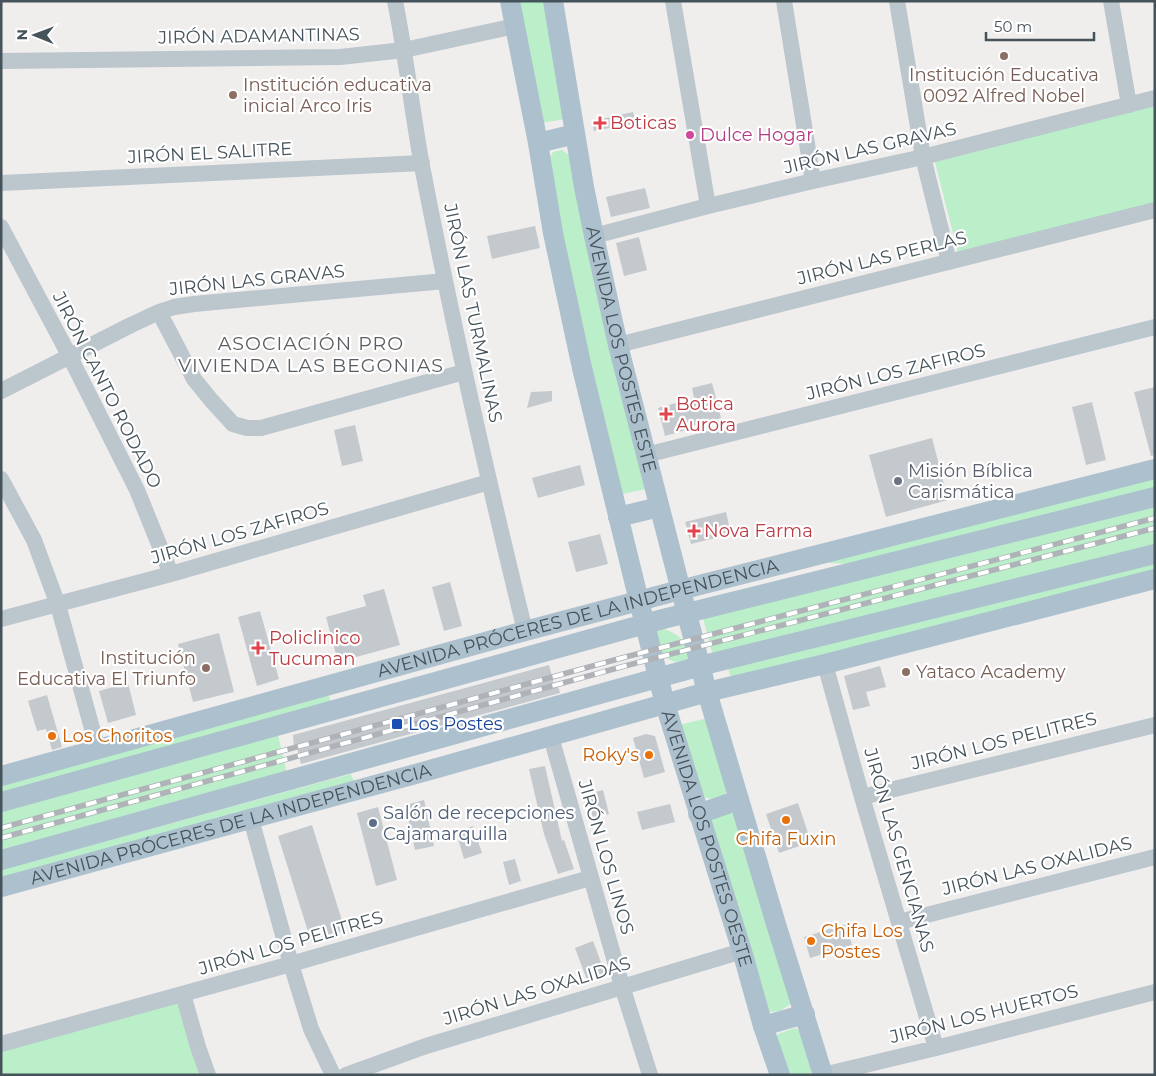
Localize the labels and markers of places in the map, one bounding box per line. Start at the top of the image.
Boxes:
marker: Institución Educativa 0092 Alfred Nobel [998,50,1010,62]
place label: Institución Educativa 0092 Alfred Nobel [909,64,1099,107]
place label: Institución educativa inicial Arco Iris [243,74,432,117]
marker: Institución educativa inicial Arco Iris [227,89,239,101]
place label: Boticas [610,112,677,134]
marker: Boticas [594,117,606,129]
place label: Dulce Hogar [700,124,813,146]
marker: Dulce Hogar [684,129,696,141]
place label: Botica Aurora [676,393,736,436]
marker: Botica Aurora [660,408,672,420]
place label: Misión Bíblica Carismática [908,460,1033,503]
marker: Misión Bíblica Carismática [892,475,904,487]
place label: Nova Farma [704,520,813,542]
marker: Nova Farma [688,525,700,537]
place label: Policlinico Tucuman [269,627,361,670]
marker: Policlinico Tucuman [251,641,265,655]
place label: Institución Educativa El Triunfo [17,647,196,690]
place label: Yataco Academy [916,661,1066,683]
marker: Institución Educativa El Triunfo [200,662,212,674]
marker: Yataco Academy [900,666,912,678]
place label: Los Postes [408,713,503,735]
marker: Los Postes [390,717,404,731]
place label: Los Choritos [62,725,172,747]
marker: Los Choritos [46,730,58,742]
place label: Roky's [582,744,639,766]
marker: Roky's [643,749,655,761]
place label: Salón de recepciones Cajamarquilla [383,802,575,845]
marker: Chifa Fuxin [780,814,792,826]
marker: Salón de recepciones Cajamarquilla [367,817,379,829]
place label: Chifa Fuxin [736,828,836,850]
place label: Chifa Los Postes [821,920,903,963]
marker: Chifa Los Postes [805,935,817,947]

